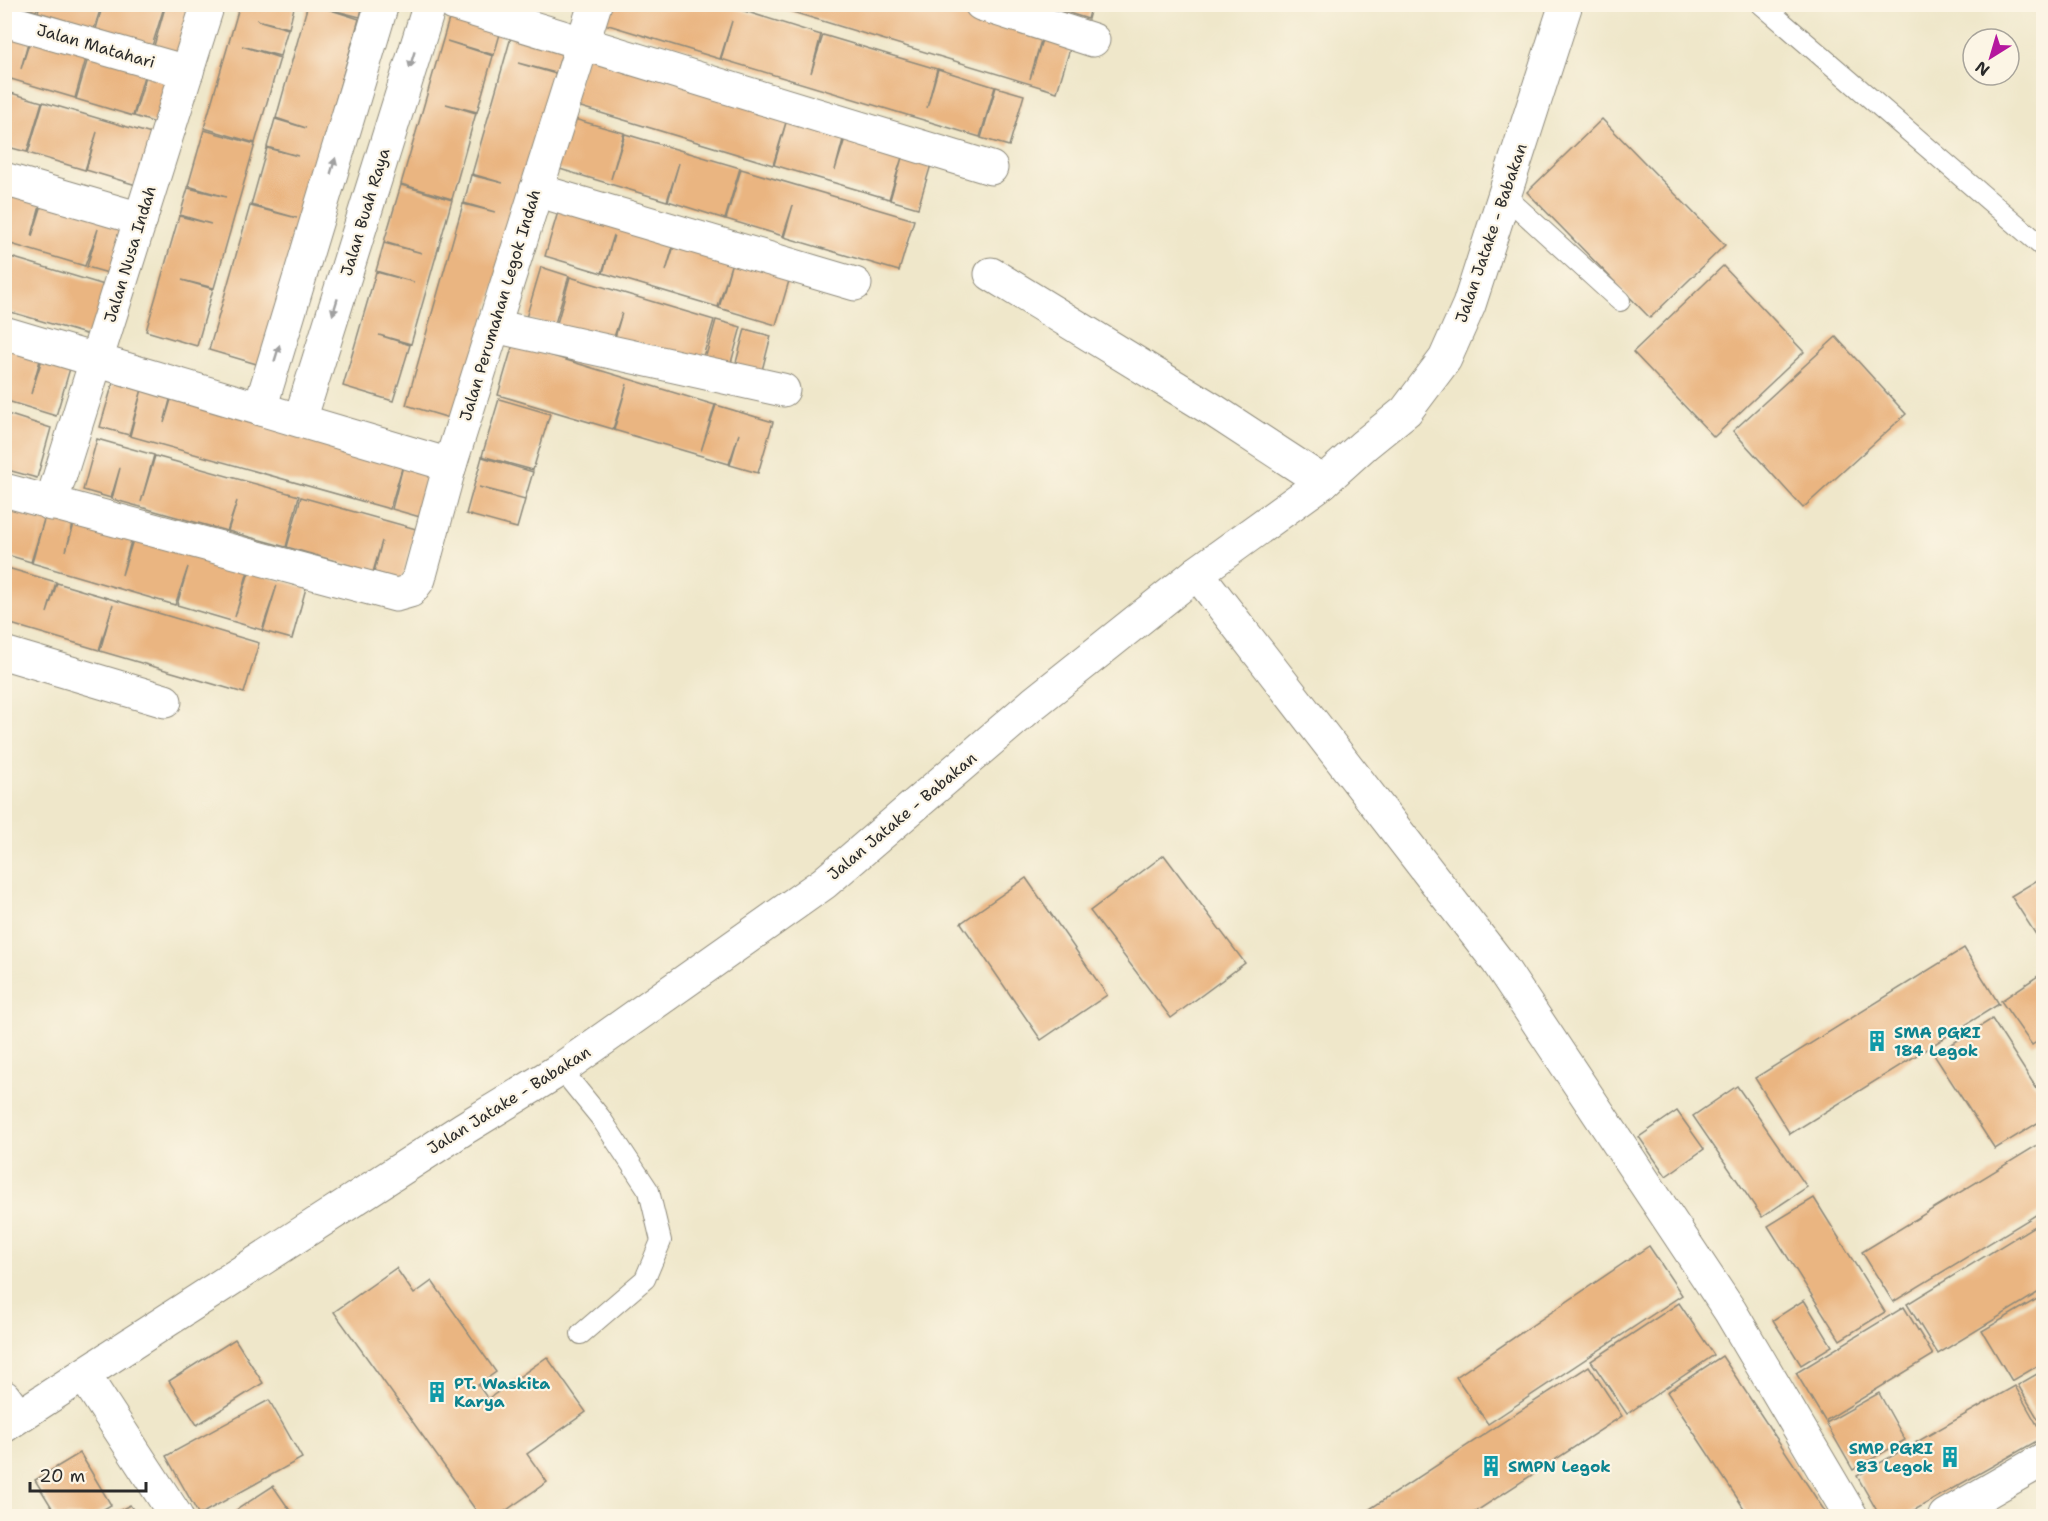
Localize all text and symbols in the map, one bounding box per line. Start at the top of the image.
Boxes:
street label: Jalan Matahari [34,19,158,73]
north arrow [1961,27,2021,87]
one-way arrow [407,51,416,69]
text: N [1971,56,1994,81]
street label: Jalan Jatake - Babakan [1450,140,1532,325]
street label: Jalan Buah Raya [336,145,394,278]
one-way arrow [329,157,338,175]
street label: Jalan Nusa Indah [99,183,161,325]
street label: Jalan Perumahan Legok Indah [455,187,545,423]
one-way arrow [330,298,339,316]
one-way arrow [273,344,282,362]
street label: Jalan Jatake - Babakan [823,747,981,885]
place label: SMA PGRI 184 Legok [1894,1022,1981,1061]
building icon: SMA PGRI 184 Legok [1865,1029,1889,1053]
street label: Jalan Jatake - Babakan [424,1041,595,1159]
place label: PT. Waskita Karya [454,1373,550,1412]
building icon: PT. Waskita Karya [425,1380,449,1404]
place label: SMP PGRI 83 Legok [1849,1438,1933,1477]
building icon: SMP PGRI 83 Legok [1938,1445,1962,1469]
building icon: SMPN Legok [1479,1454,1503,1478]
scale bar [30,1455,146,1493]
place label: SMPN Legok [1508,1456,1611,1477]
text: 20 m [39,1464,85,1488]

